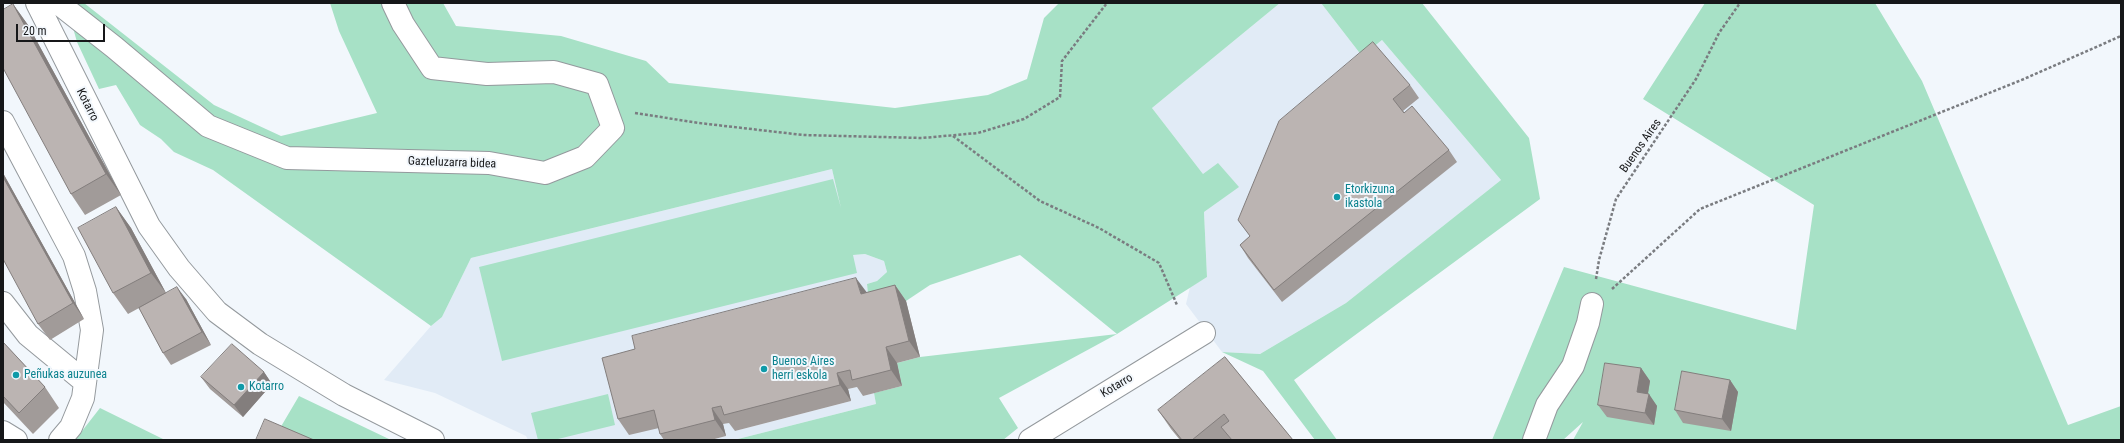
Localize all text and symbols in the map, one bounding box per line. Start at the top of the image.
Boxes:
scale bar [18,16,107,42]
text: 20 m [23,24,47,38]
street label: Kotarro [73,86,101,124]
street label: Buenos Aires [1617,116,1665,176]
street label: Gazteluzarra bidea [408,154,496,172]
place label: Etorkizuna ikastola [1345,183,1395,211]
marker: Etorkizuna ikastola [1332,192,1342,202]
place label: Buenos Aires herri eskola [772,355,834,383]
marker: Buenos Aires herri eskola [759,364,769,374]
place label: Peñukas auzunea [24,368,107,382]
marker: Peñukas auzunea [11,370,21,380]
street label: Kotarro [1098,371,1136,401]
place label: Kotarro [249,380,284,394]
marker: Kotarro [236,382,246,392]

